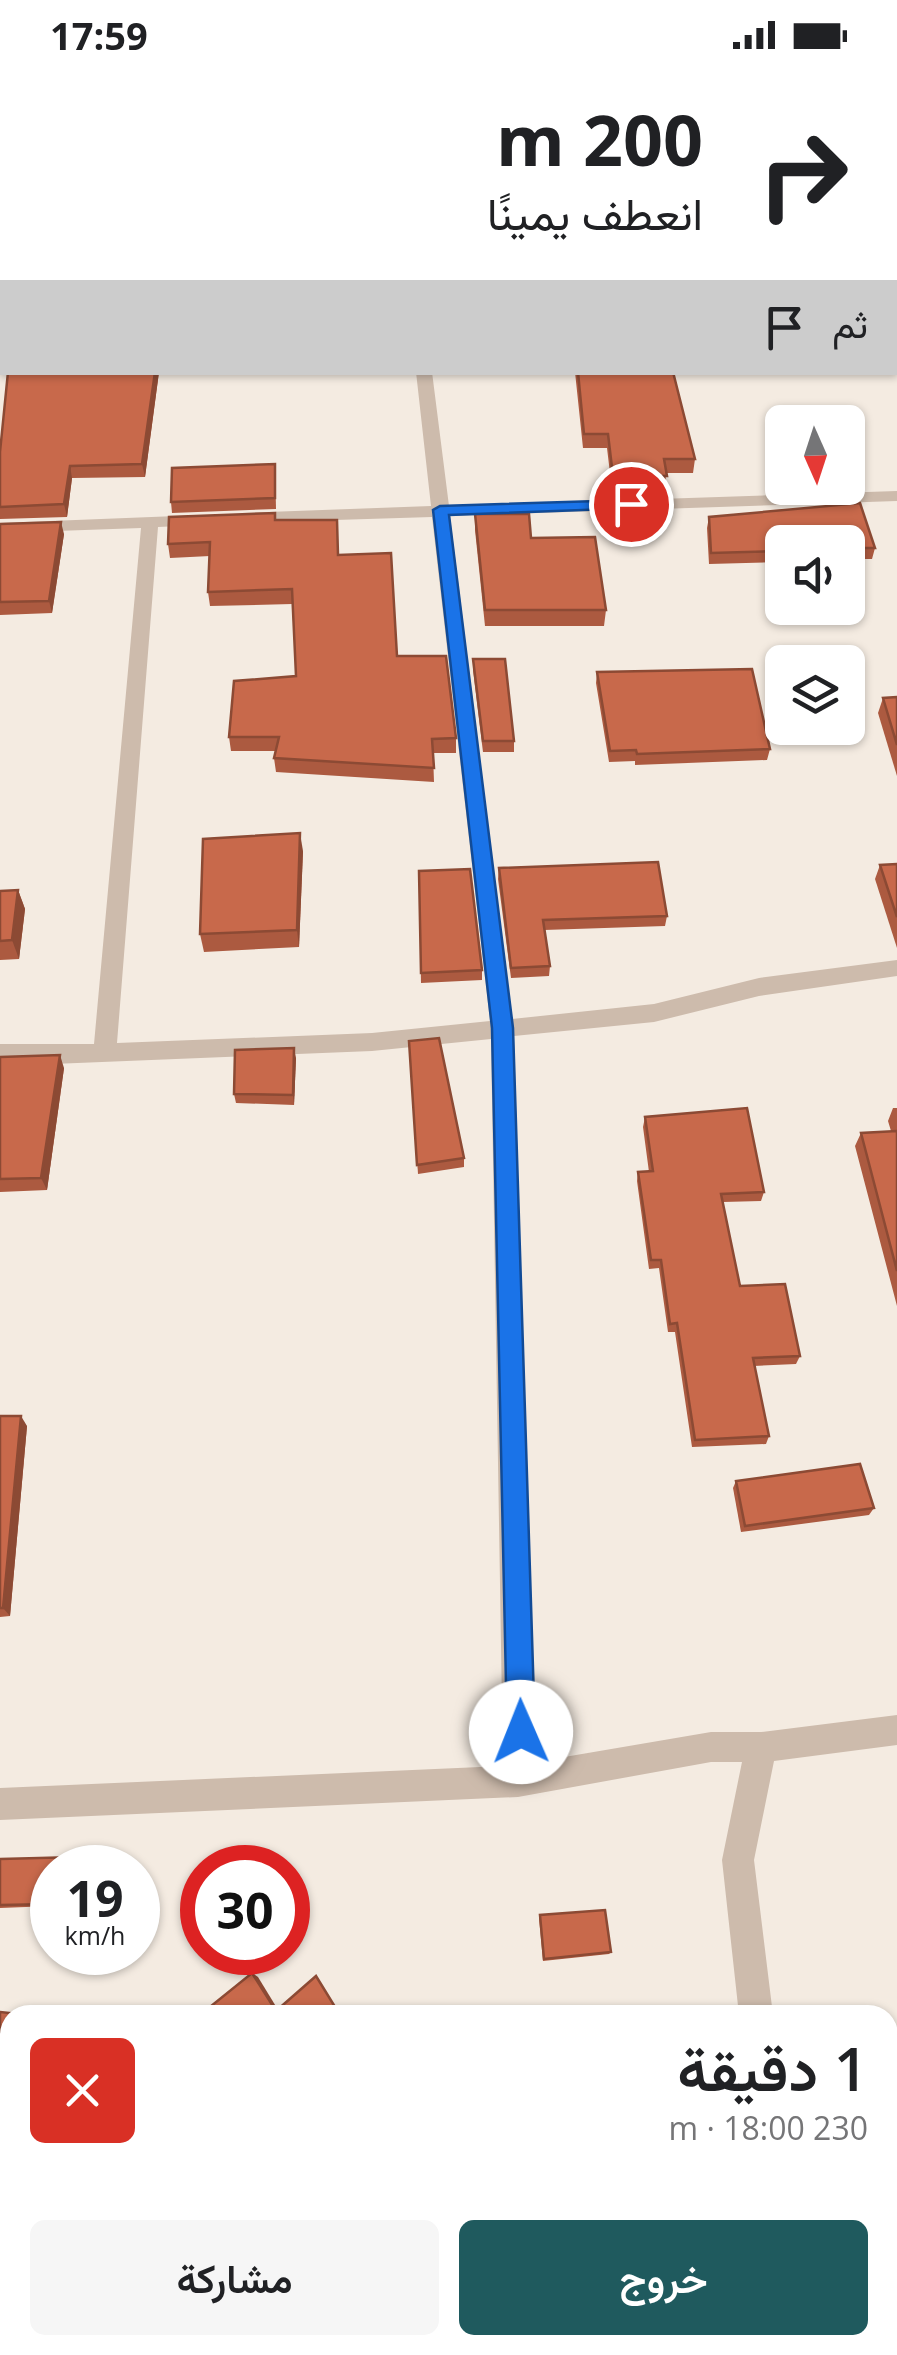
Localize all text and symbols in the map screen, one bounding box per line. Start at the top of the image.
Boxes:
text: 17:59 [50,9,148,61]
text: 200 m [496,91,703,187]
icon: right [738,110,868,240]
text: انعطف يمينًا [487,182,703,243]
text: ثم [832,297,868,349]
icon: arrive [757,300,812,355]
north arrow [765,405,865,505]
map controls [765,405,865,745]
pin [589,462,674,547]
icon: arrive [604,477,659,532]
button: sound [765,525,865,625]
button: layers [765,645,865,745]
position arrow [469,1680,573,1784]
speed limit sign: 30 [180,1845,310,1975]
text: 19 [66,1864,124,1932]
text: km/h [65,1918,125,1952]
text: 1 دقيقة [677,2027,868,2109]
button: close [30,2038,135,2143]
text: 230 m · 18:00 [669,2106,868,2149]
button: مشاركة [30,2220,439,2335]
button: خروج [459,2220,868,2335]

